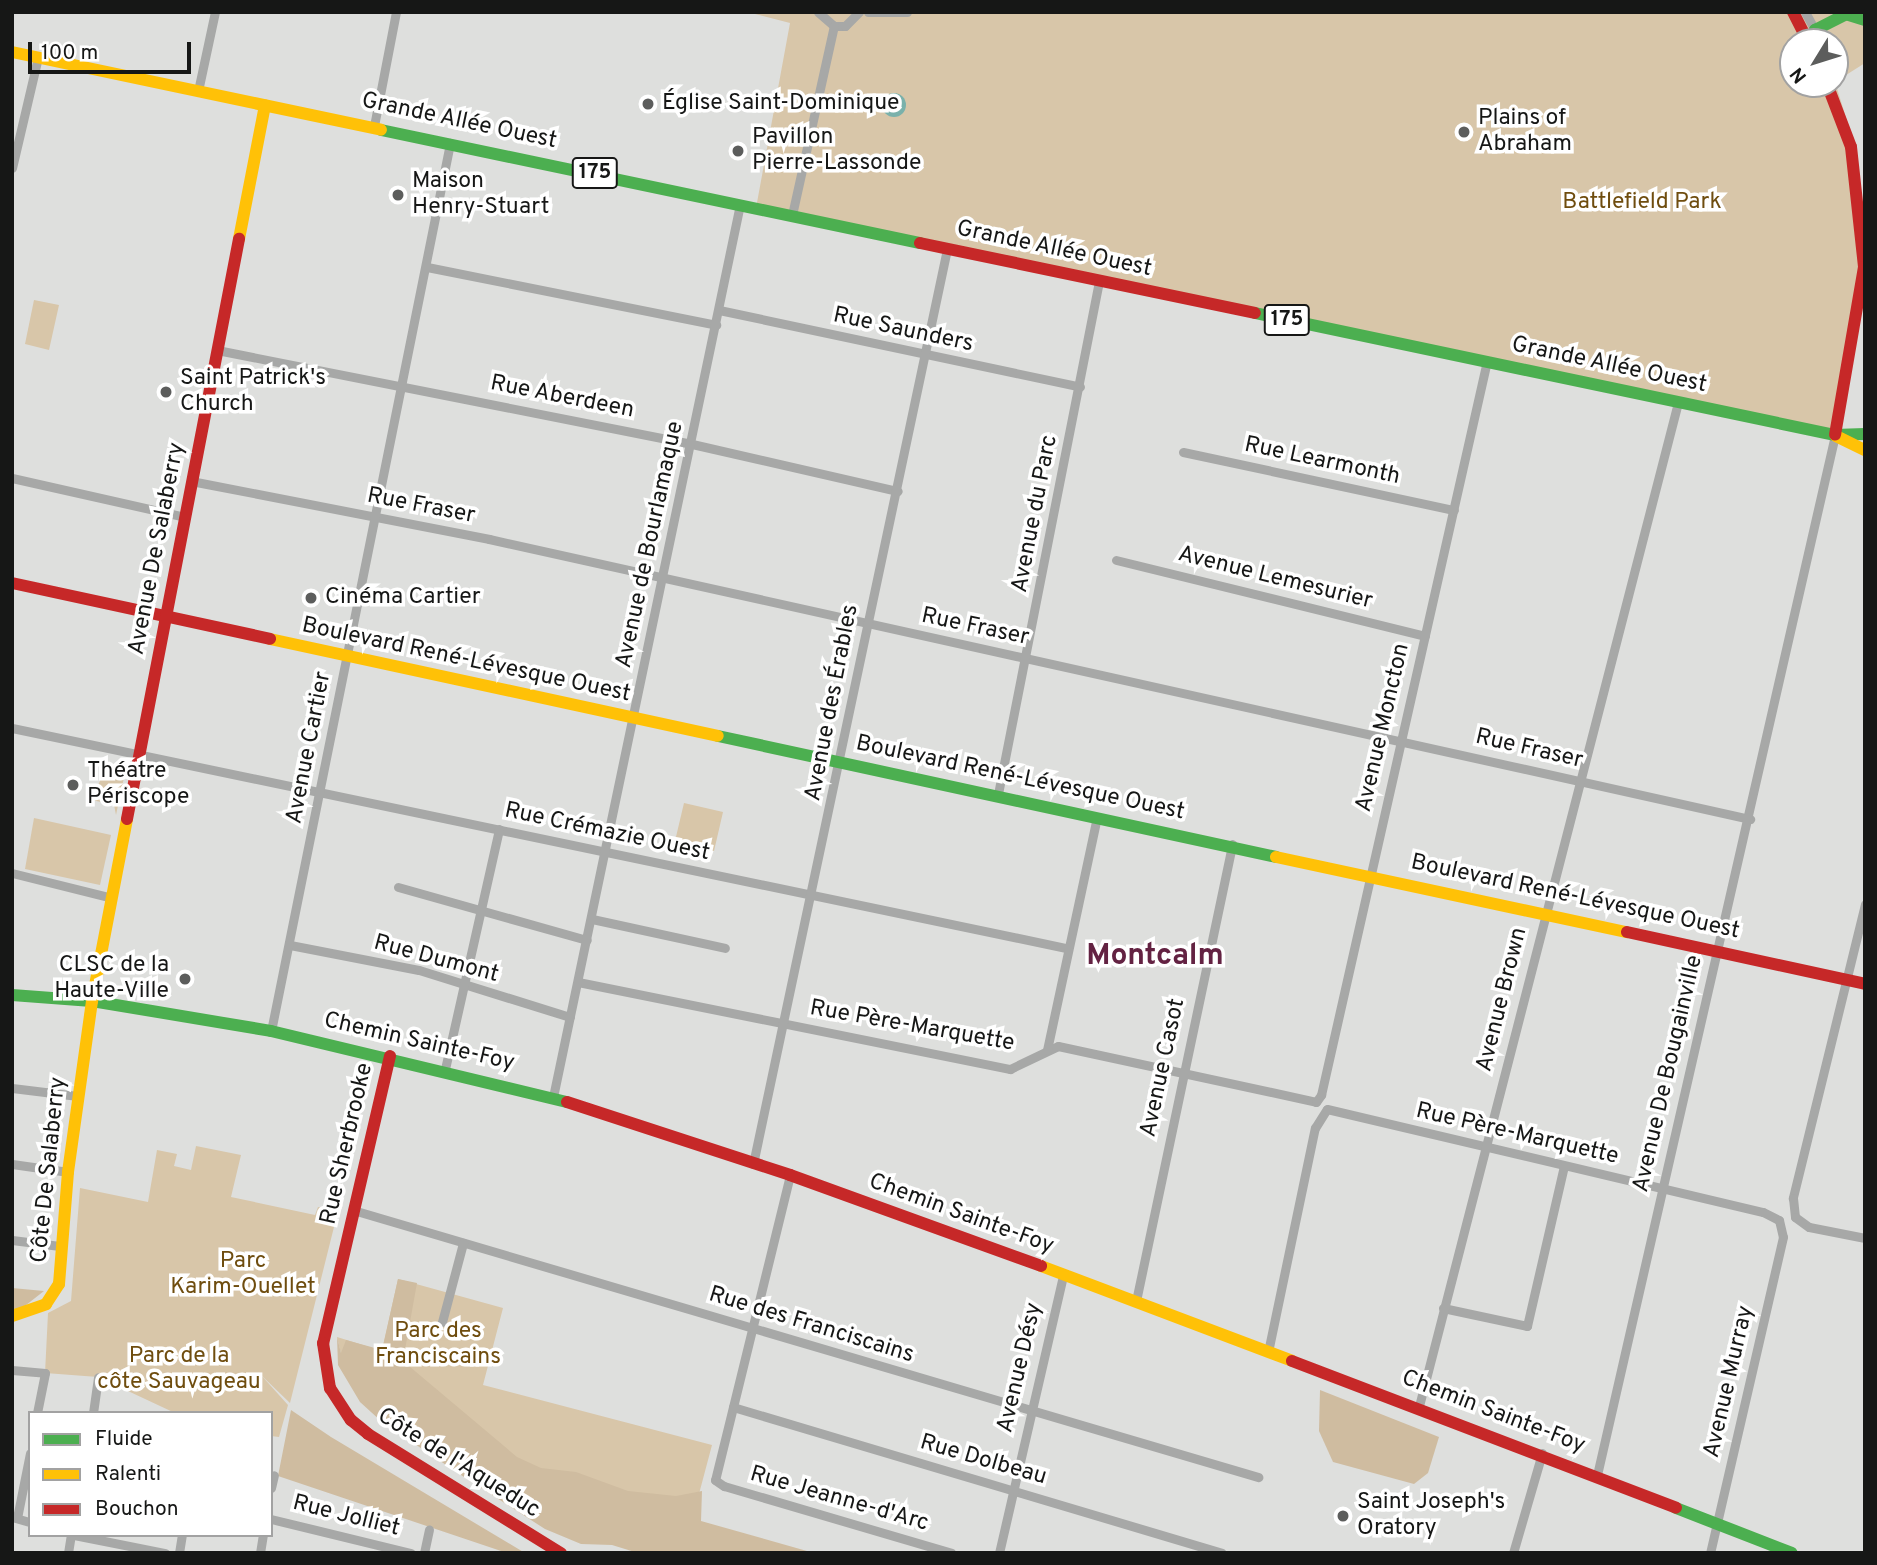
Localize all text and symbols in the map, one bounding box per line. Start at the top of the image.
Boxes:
scale bar [32,28,194,72]
north arrow [1779,28,1849,98]
text: 100 m [41,40,98,67]
text: N [1785,62,1813,87]
street label: Grande Allée Ouest [359,88,559,156]
place label: Église Saint-Dominique [662,90,899,118]
marker: Église Saint-Dominique [640,96,656,112]
place label: Plains of Abraham [1478,105,1572,159]
place label: Pavillon Pierre-Lassonde [752,124,921,178]
marker: Plains of Abraham [1456,124,1472,140]
marker: Pavillon Pierre-Lassonde [730,143,746,159]
road number: 175 [570,156,620,190]
place label: Maison Henry-Stuart [412,168,549,222]
marker: Maison Henry-Stuart [390,187,406,203]
park label: Battlefield Park [1562,189,1722,217]
street label: Grande Allée Ouest [954,216,1154,284]
road number: 175 [1262,302,1312,338]
street label: Rue Saunders [830,303,976,359]
street label: Grande Allée Ouest [1509,332,1709,400]
place label: Saint Patrick's Church [180,365,326,419]
street label: Rue Aberdeen [487,370,637,426]
marker: Saint Patrick's Church [158,384,174,400]
street label: Avenue de Bourlamaque [611,419,691,671]
street label: Rue Learmonth [1242,432,1402,492]
street label: Avenue du Parc [1007,433,1065,595]
street label: Avenue De Salaberry [124,441,192,657]
street label: Rue Fraser [365,483,477,531]
street label: Avenue Lemesurier [1175,541,1375,617]
place label: Cinéma Cartier [325,584,481,612]
marker: Cinéma Cartier [303,590,319,606]
street label: Avenue des Érables [800,602,866,804]
street label: Rue Fraser [919,603,1031,653]
street label: Boulevard René-Lévesque Ouest [299,613,633,709]
street label: Avenue Moncton [1351,641,1417,815]
street label: Avenue Cartier [282,670,338,826]
street label: Rue Fraser [1473,724,1585,776]
street label: Boulevard René-Lévesque Ouest [853,731,1187,827]
place label: Théatre Périscope [87,758,189,812]
marker: Théatre Périscope [65,777,81,793]
street label: Rue Crémazie Ouest [502,798,712,868]
street label: Boulevard René-Lévesque Ouest [1408,850,1742,946]
street label: Avenue Brown [1472,925,1534,1075]
street label: Rue Dumont [371,930,501,990]
district label: Montcalm [1086,939,1224,975]
place label: CLSC de la Haute-Ville [54,952,169,1006]
street label: Avenue De Bougainville [1628,953,1710,1195]
marker: CLSC de la Haute-Ville [175,969,195,989]
street label: Rue Père-Marquette [808,995,1016,1059]
street label: Avenue Casot [1136,996,1192,1140]
street label: Chemin Sainte-Foy [321,1008,517,1078]
street label: Rue Sherbrooke [316,1060,380,1228]
street label: Côte De Salaberry [27,1076,73,1264]
street label: Rue Père-Marquette [1413,1098,1621,1172]
street label: Chemin Sainte-Foy [865,1169,1057,1261]
park label: Parc Karim-Ouellet [170,1248,316,1302]
street label: Rue des Franciscains [705,1282,917,1370]
street label: Avenue Désy [993,1300,1049,1436]
street label: Avenue Murray [1699,1303,1761,1461]
park label: Parc des Franciscains [375,1318,501,1372]
park label: Parc de la côte Sauvageau [97,1343,261,1397]
street label: Chemin Sainte-Foy [1397,1365,1589,1461]
street label: Côte de l'Aqueduc [372,1403,544,1525]
legend [28,1411,273,1537]
text: Fluide [95,1426,153,1453]
street label: Rue Dolbeau [916,1430,1050,1492]
text: Ralenti [95,1461,161,1488]
street label: Rue Jeanne-d'Arc [746,1461,932,1539]
place label: Saint Joseph's Oratory [1357,1489,1505,1543]
street label: Rue Jolliet [289,1490,403,1544]
text: Bouchon [95,1496,178,1523]
marker: Saint Joseph's Oratory [1335,1508,1351,1524]

